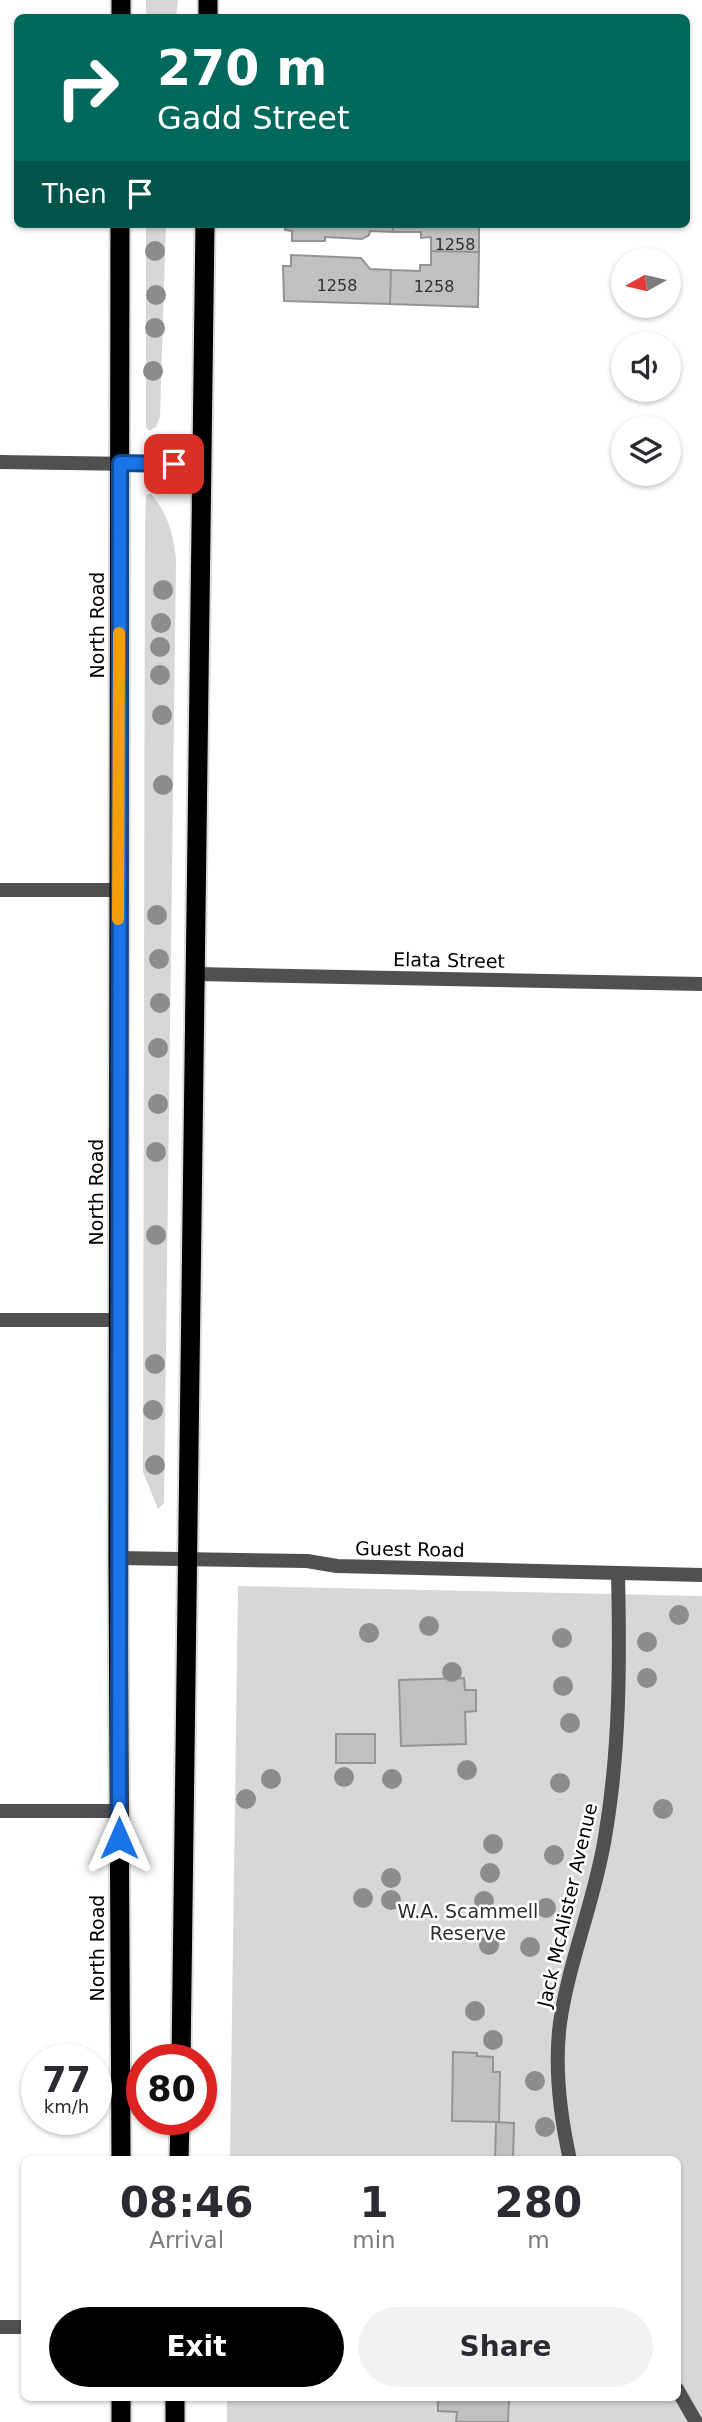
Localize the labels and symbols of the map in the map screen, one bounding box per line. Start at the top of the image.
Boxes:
house number: 1258 [435,235,475,254]
north arrow [611,248,681,318]
house number: 1258 [317,276,357,295]
house number: 1258 [414,277,454,296]
pin [144,434,204,494]
street label: North Road [86,572,108,678]
street label: Elata Street [393,948,505,972]
street label: North Road [85,1139,107,1245]
street label: Guest Road [355,1537,465,1561]
position arrow [82,1801,156,1875]
street label: Jack McAlister Avenue [533,1801,601,2010]
street label: North Road [86,1895,108,2001]
park label: W.A. Scammell Reserve [398,1900,538,1944]
speed limit sign: 80 [126,2044,217,2135]

